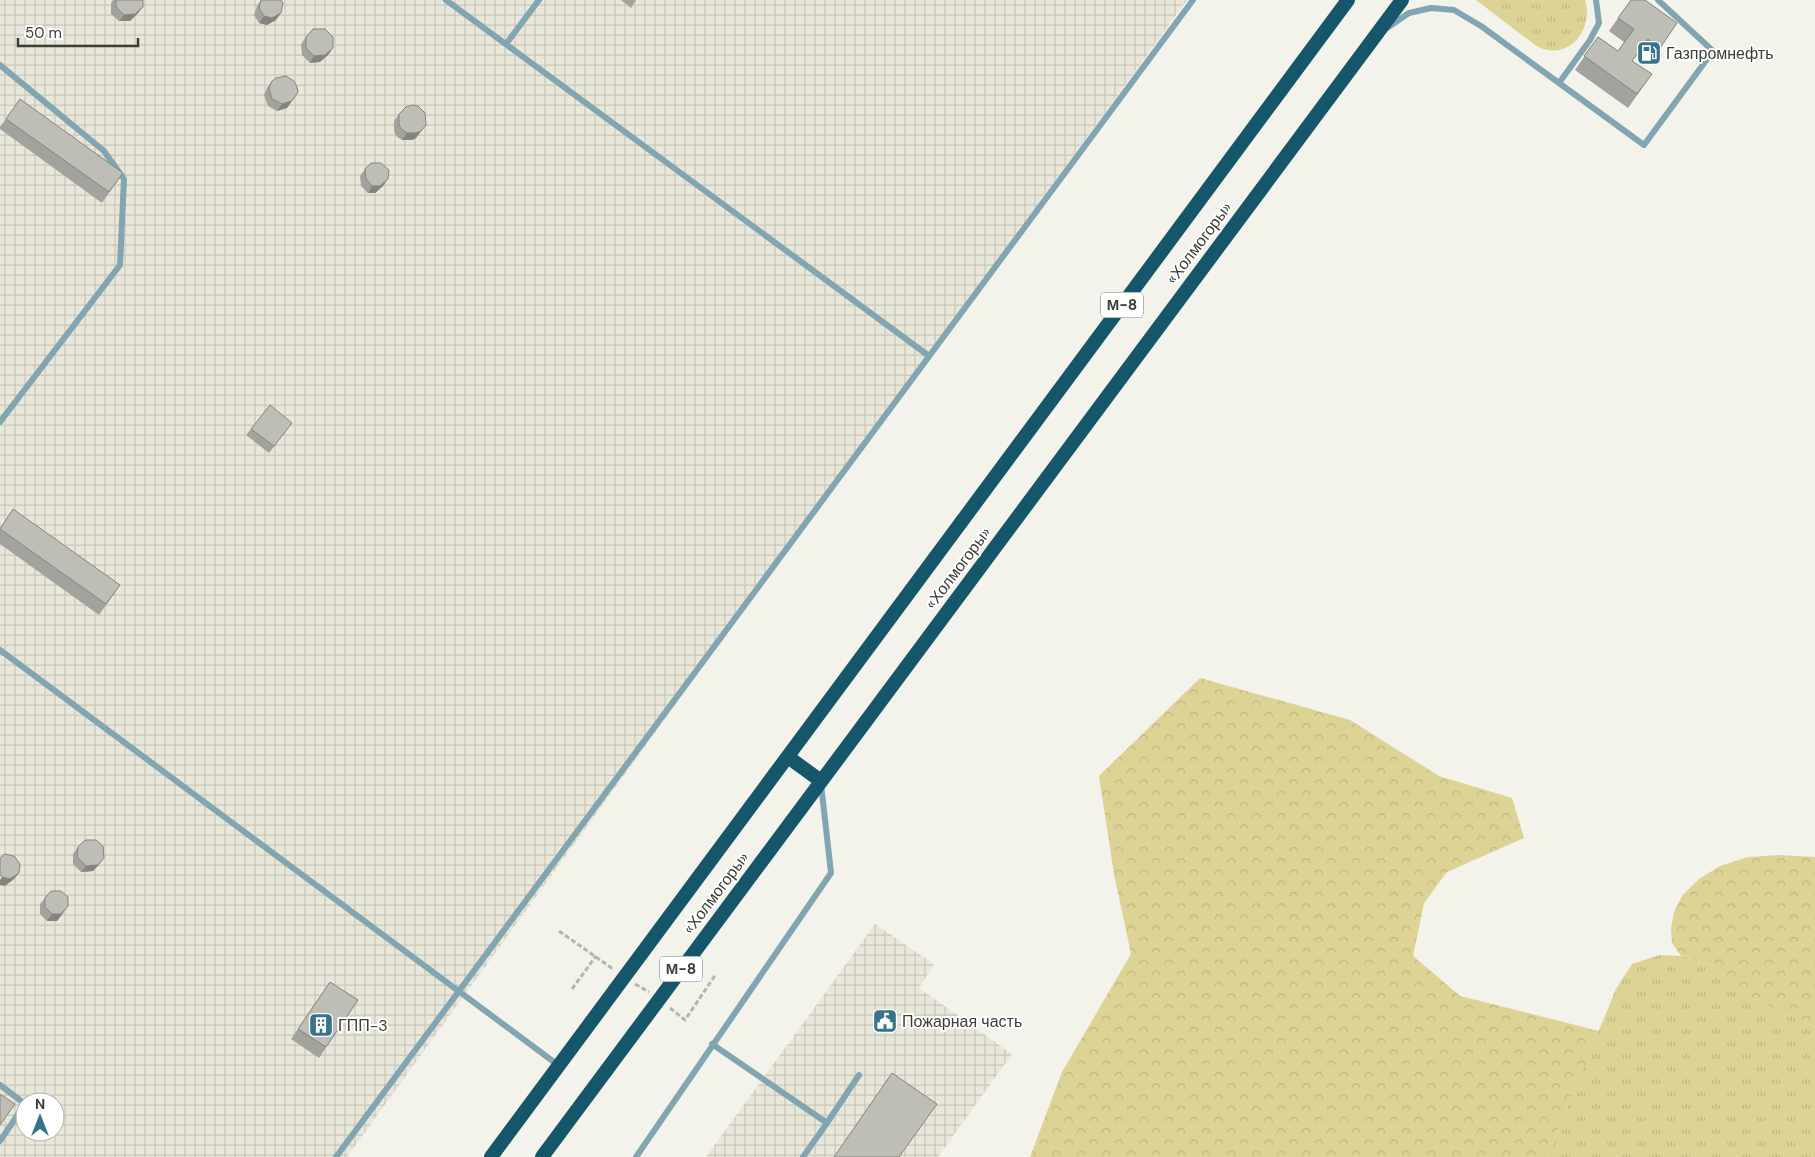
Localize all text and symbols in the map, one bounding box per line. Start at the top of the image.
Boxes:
scale bar [18,15,138,47]
text: 50 m [25,23,62,43]
fuel station icon: Газпромнефть [1636,40,1662,66]
place label: Газпромнефть [1666,43,1774,64]
street label: «Холмогоры» [1161,198,1237,288]
road number: М-8 [1101,292,1143,318]
street label: «Холмогоры» [920,523,996,613]
street label: «Холмогоры» [678,848,754,938]
road number: М-8 [660,956,702,982]
public building icon: Пожарная часть [872,1008,898,1034]
place label: Пожарная часть [902,1011,1022,1032]
building icon: ГПП-3 [308,1012,334,1038]
place label: ГПП-3 [338,1015,388,1036]
north arrow [15,1092,65,1142]
text: N [35,1095,45,1113]

